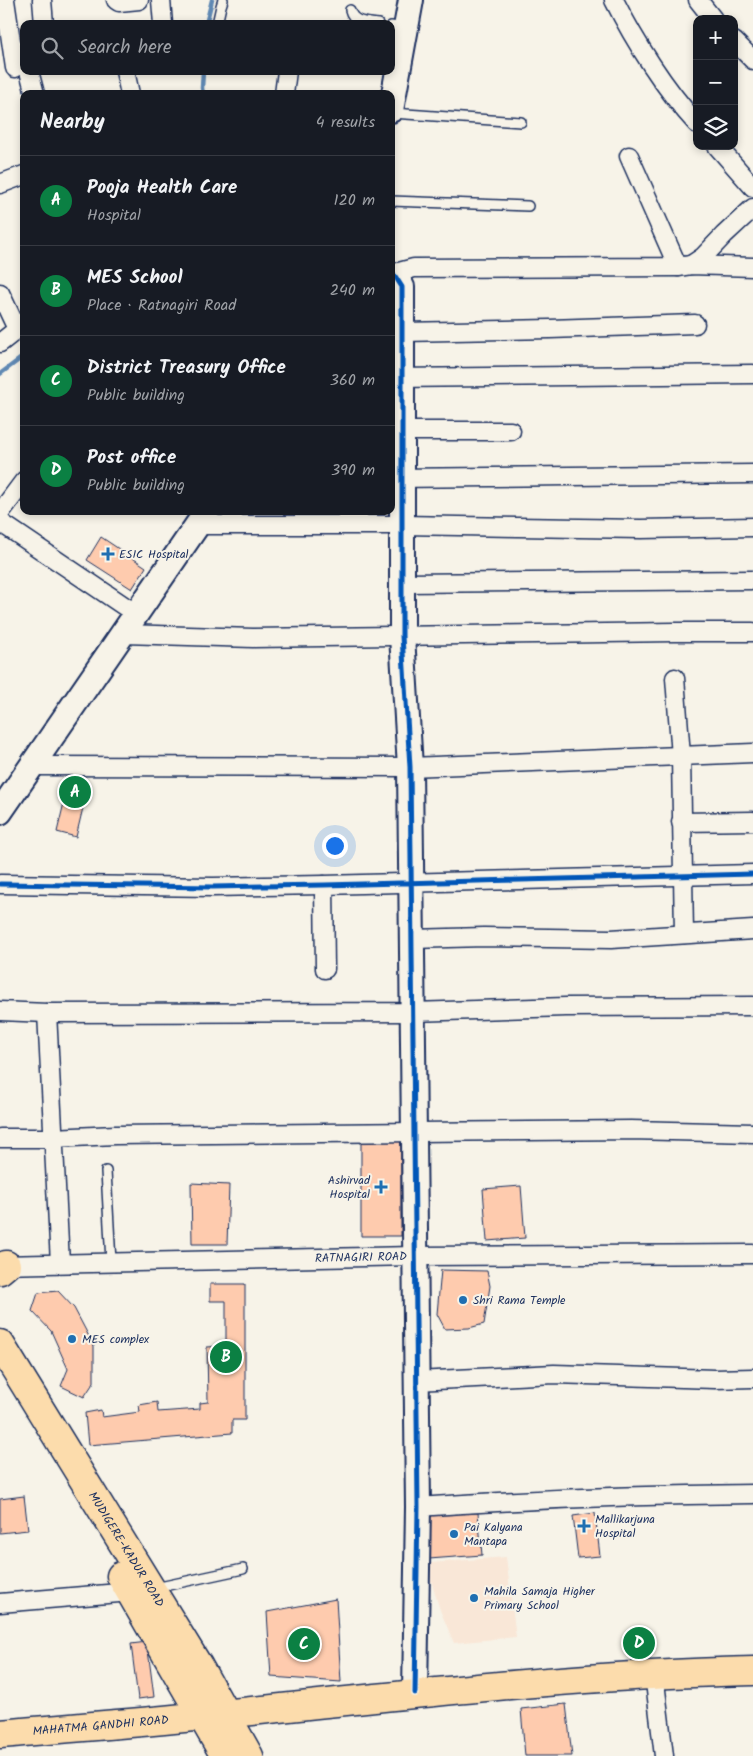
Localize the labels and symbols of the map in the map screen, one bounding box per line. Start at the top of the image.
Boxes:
place label: ESIC Hospital [119,545,189,564]
marker: ESIC Hospital [101,547,115,561]
pin: A [59,773,91,811]
your location [322,833,348,859]
place label: Ashirvad Hospital [328,1171,371,1204]
marker: Ashirvad Hospital [374,1180,388,1194]
street label: RATNAGIRI ROAD [315,1247,407,1268]
place label: Shri Rama Temple [473,1291,566,1310]
marker: Shri Rama Temple [457,1294,469,1306]
place label: MES complex [82,1330,150,1349]
marker: MES complex [66,1333,78,1345]
pin: B [210,1338,242,1376]
street label: MUDIGERE-KADUR ROAD [84,1488,169,1611]
place label: Mallikarjuna Hospital [595,1510,655,1543]
place label: Pai Kalyana Mantapa [464,1518,523,1551]
marker: Mallikarjuna Hospital [577,1519,591,1533]
marker: Pai Kalyana Mantapa [448,1528,460,1540]
place label: Mahila Samaja Higher Primary School [484,1582,596,1615]
marker: Mahila Samaja Higher Primary School [468,1592,480,1604]
pin: D [623,1624,655,1662]
pin: C [288,1625,320,1663]
street label: MAHATMA GANDHI ROAD [32,1710,170,1741]

